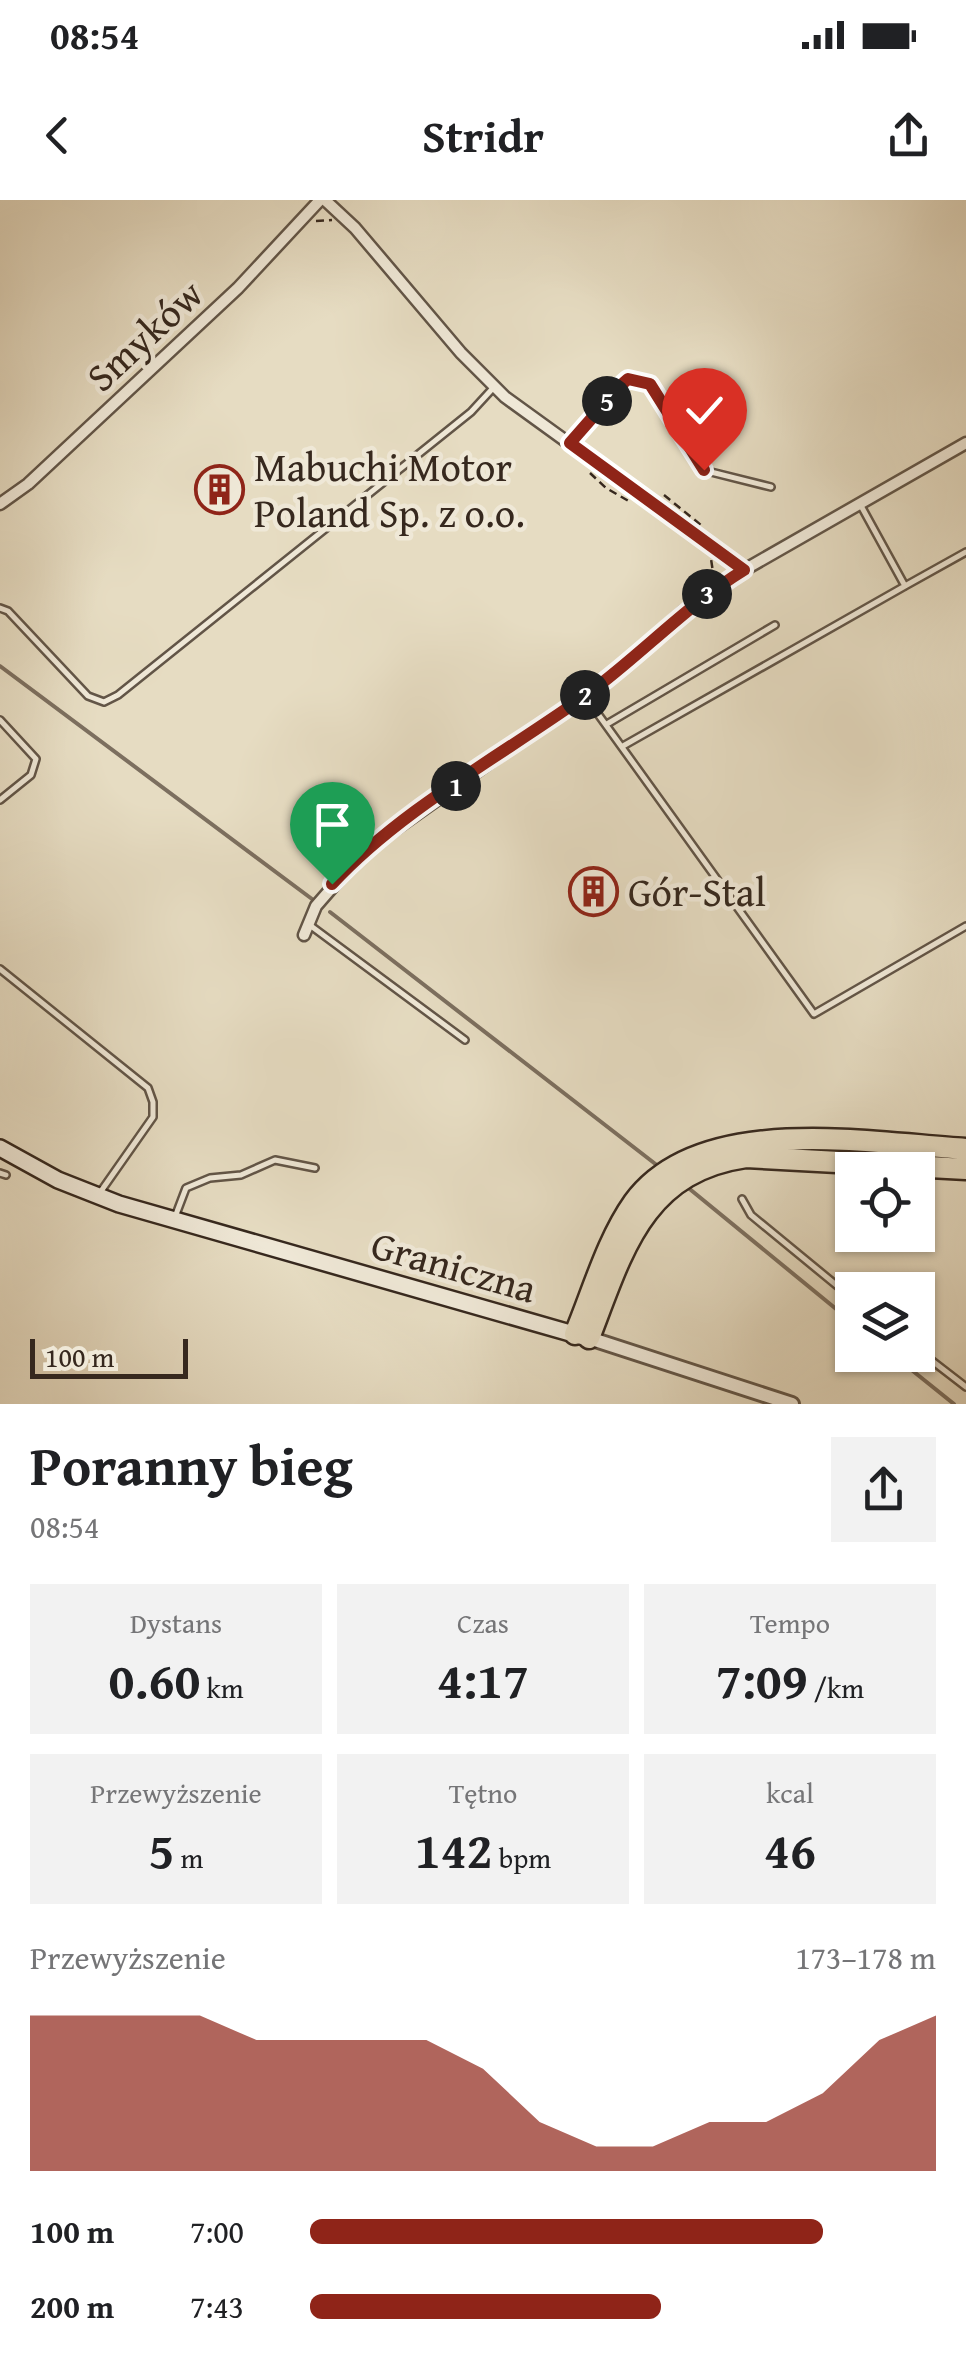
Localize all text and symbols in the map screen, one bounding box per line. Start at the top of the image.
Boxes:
text: 08:54 [50,7,140,63]
text: Stridr [422,103,544,168]
icon: back [30,108,85,163]
icon: share [881,108,936,163]
street label: Smyków [72,265,216,405]
pin [662,368,747,471]
pin: 5 [582,376,632,426]
text: 5 [600,380,614,421]
icon: check [677,383,732,438]
place label: Mabuchi Motor Poland Sp. z o.o. [254,437,525,542]
building icon: Mabuchi Motor Poland Sp. z o.o. [193,463,245,515]
pin: 3 [682,569,732,619]
text: 3 [700,573,714,614]
pin: 2 [560,670,610,720]
text: 2 [578,674,592,715]
pin: 1 [431,761,481,811]
text: 1 [449,765,463,806]
pin [290,782,375,885]
icon: arrive [305,797,360,852]
place label: Gór-Stal [628,862,766,921]
building icon: Gór-Stal [567,865,619,917]
map controls [835,1152,935,1372]
button: locate [835,1152,935,1252]
street label: Graniczna [365,1214,543,1318]
button: layers [835,1272,935,1372]
scale bar [30,1334,188,1378]
text: 100 m [45,1336,114,1377]
text: Poranny bieg [30,1425,353,1505]
button: share [831,1437,936,1542]
text: 08:54 [30,1503,99,1550]
text: Dystans [130,1602,222,1643]
text: Czas [457,1602,509,1643]
text: Tempo [750,1602,830,1643]
text: 0.60 [108,1643,200,1716]
text: 4:17 [437,1643,529,1716]
text: 7:09 [716,1643,808,1716]
text: km [200,1667,244,1708]
text: /km [808,1667,864,1708]
text: Przewyższenie [90,1772,262,1813]
text: Tętno [449,1772,517,1813]
text: kcal [766,1772,814,1813]
text: 5 [149,1813,174,1886]
text: 142 [415,1813,493,1886]
text: 46 [764,1813,816,1886]
text: m [174,1837,203,1878]
text: bpm [493,1837,551,1878]
text: Przewyższenie [30,1934,226,1981]
text: 173–178 m [795,1934,936,1981]
text: 100 m [30,2208,114,2255]
text: 7:00 [190,2208,244,2255]
text: 200 m [30,2283,114,2330]
text: 7:43 [190,2283,244,2330]

